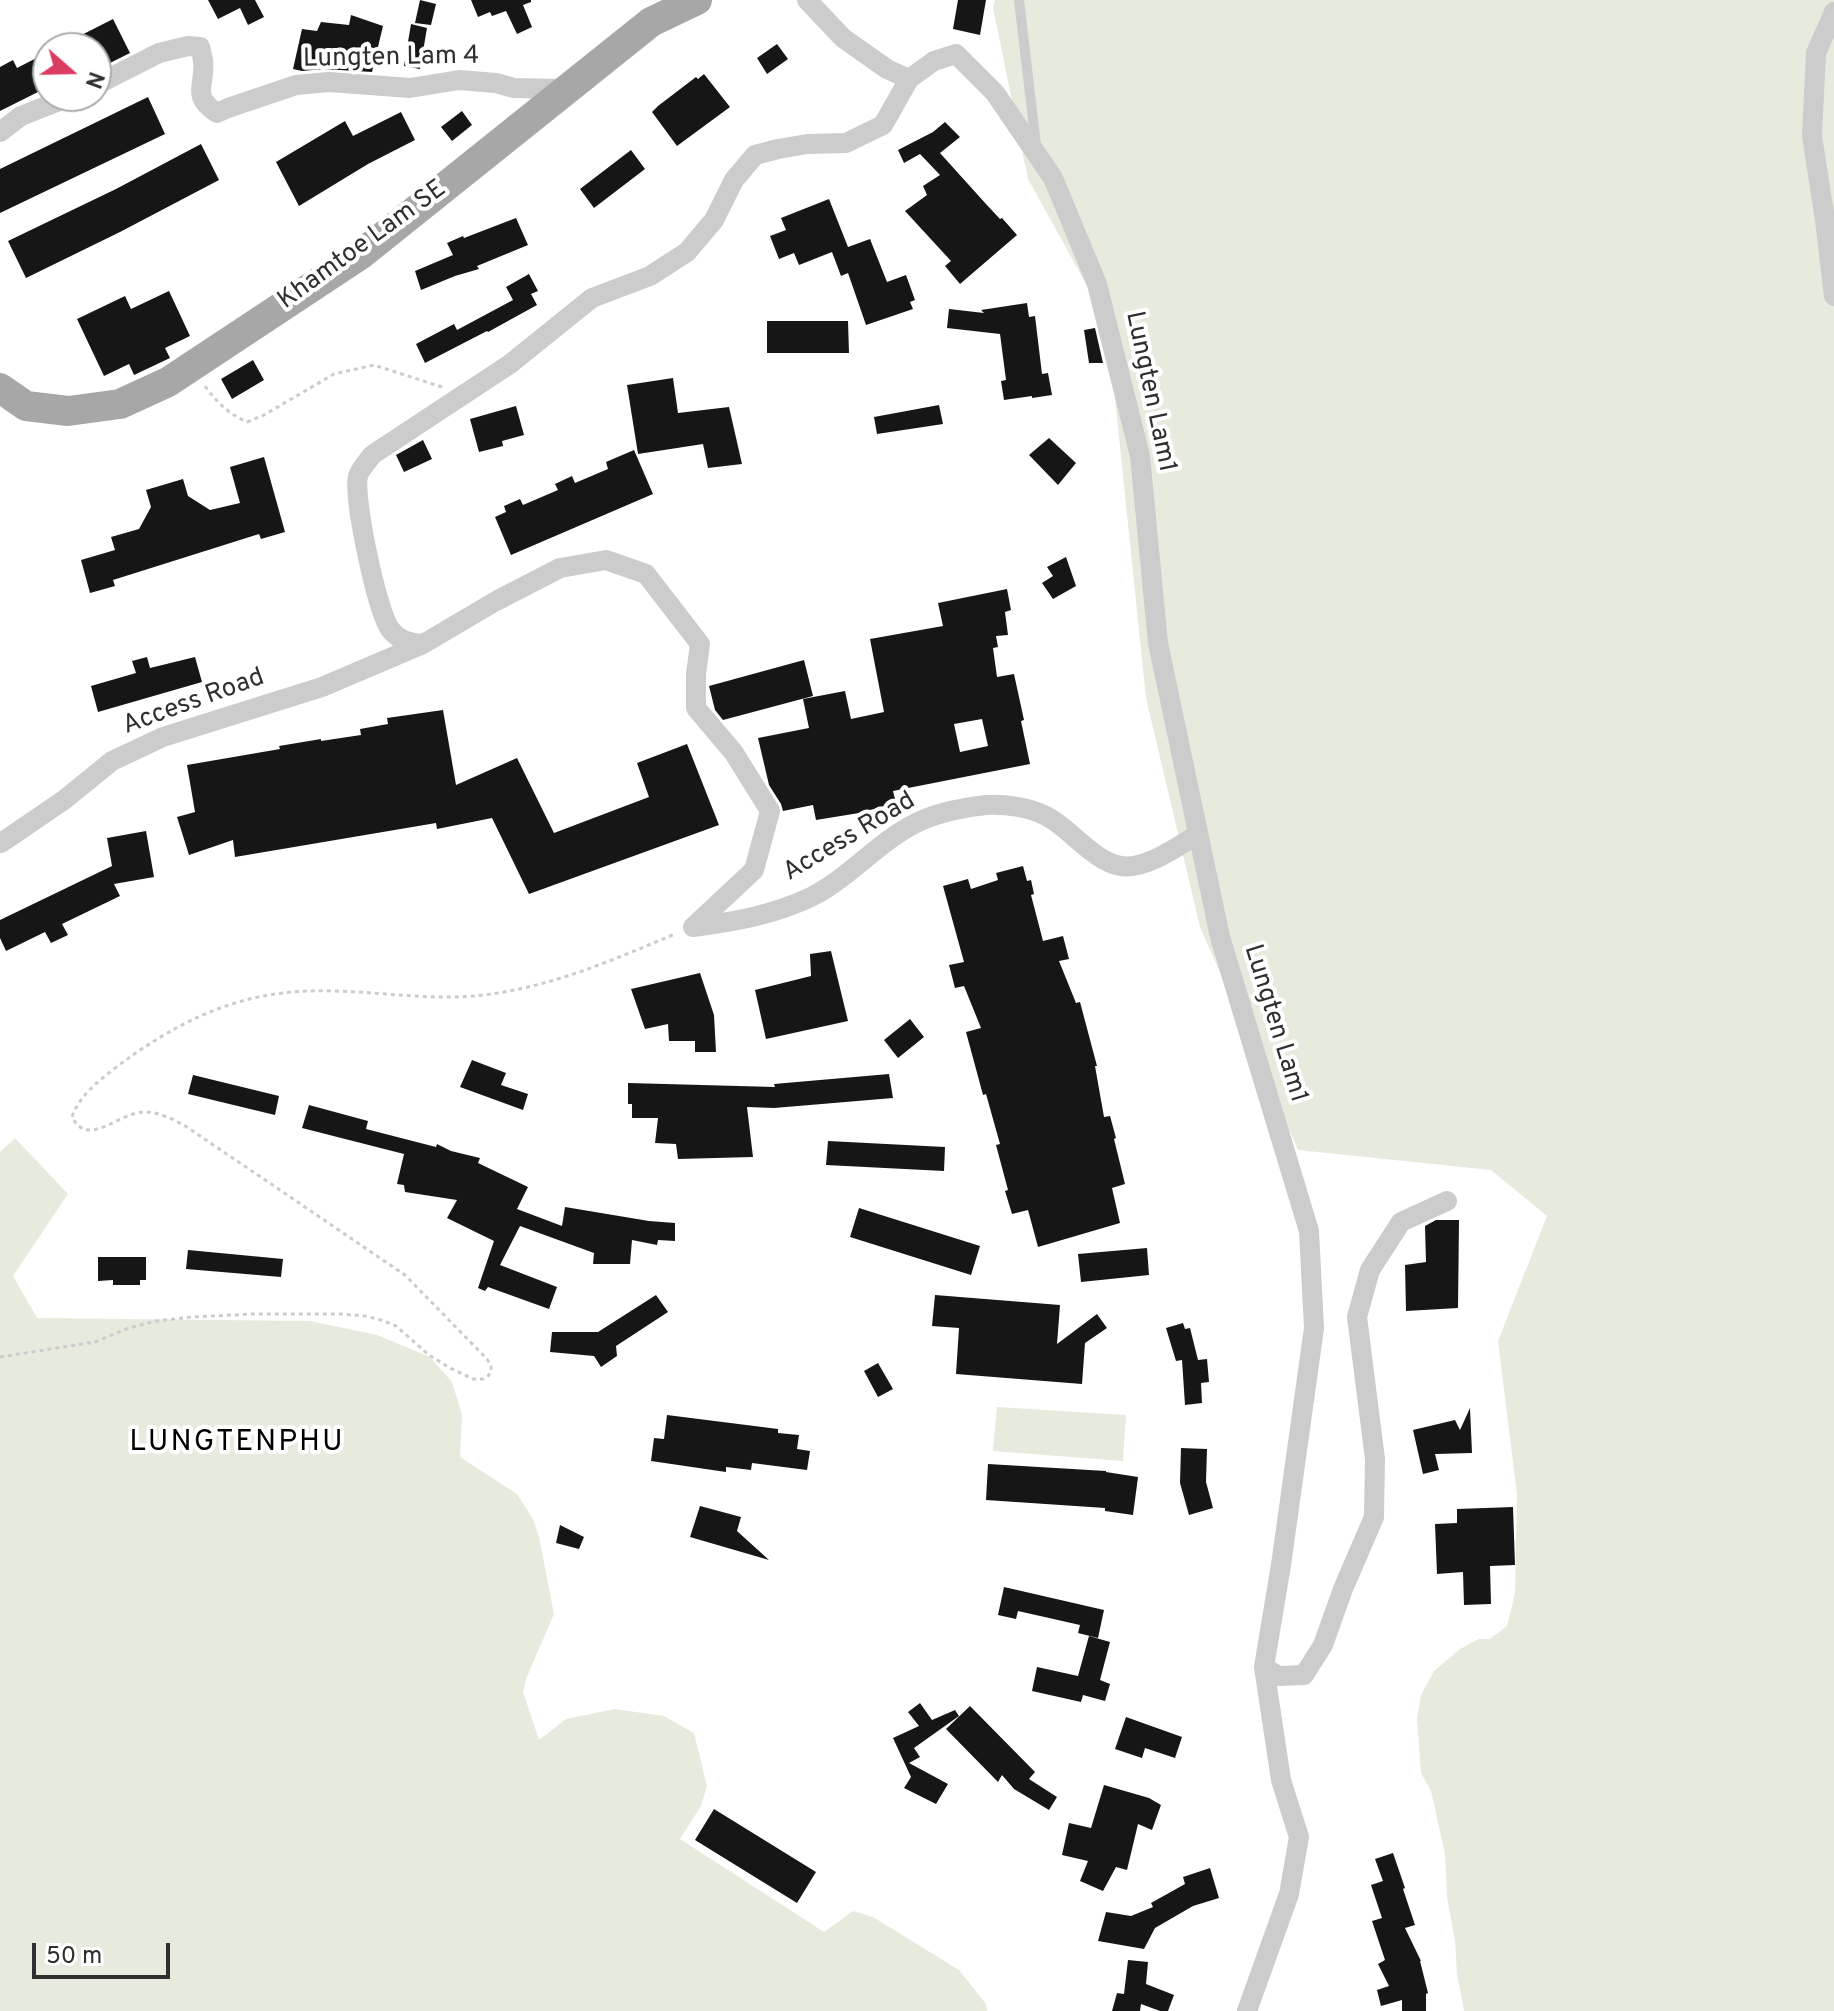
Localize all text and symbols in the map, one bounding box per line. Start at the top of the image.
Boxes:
north arrow [32,32,112,112]
street label: Lungten Lam 4 [303,42,479,76]
text: N [78,68,109,92]
street label: Khamtoe Lam SE [273,175,453,317]
street label: Lungten Lam1 [1117,309,1181,475]
street label: Access Road [119,663,269,743]
street label: Access Road [778,786,922,890]
street label: Lungten Lam1 [1235,941,1313,1107]
district label: LUNGTENPHU [129,1426,345,1462]
scale bar [36,1927,174,1977]
text: 50 m [46,1942,102,1972]

